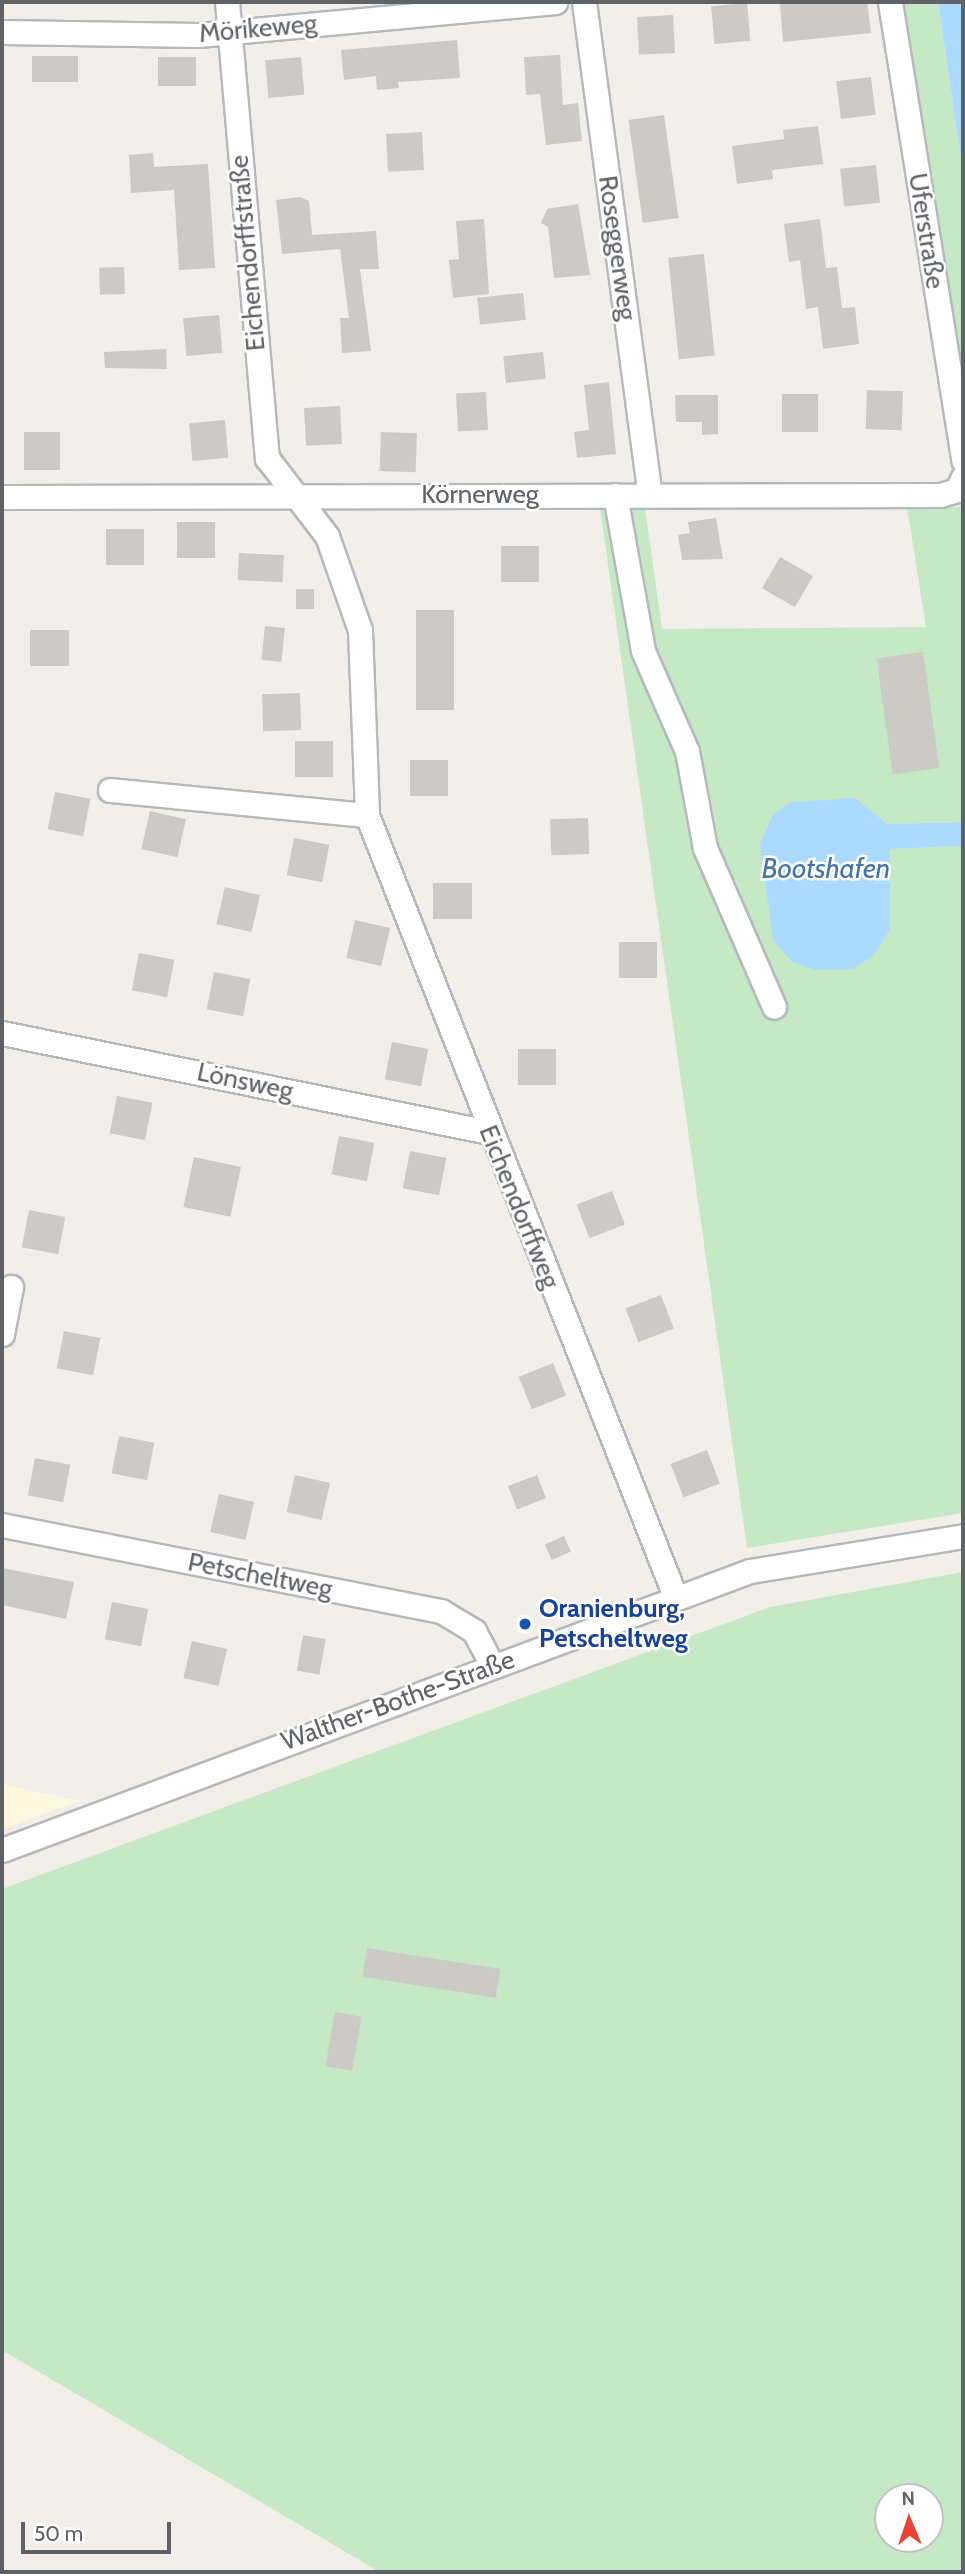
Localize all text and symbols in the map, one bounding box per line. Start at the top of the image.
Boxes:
street label: Mörikeweg [198,8,318,50]
street label: Eichendorffstraße [224,154,272,352]
street label: Uferstraße [901,171,951,291]
street label: Roseggerweg [591,174,643,322]
street label: Körnerweg [421,479,539,511]
water label: Bootshafen [762,851,890,885]
street label: Lönsweg [194,1057,296,1107]
street label: Eichendorffweg [472,1121,566,1293]
street label: Petscheltweg [185,1547,335,1605]
place label: Oranienburg, Petscheltweg [539,1593,688,1654]
marker: Oranienburg, Petscheltweg [517,1616,533,1632]
street label: Walther-Bothe-Straße [277,1644,519,1758]
north arrow [874,2483,944,2553]
text: N [901,2487,915,2510]
scale bar [24,2508,175,2552]
text: 50 m [34,2521,83,2546]

